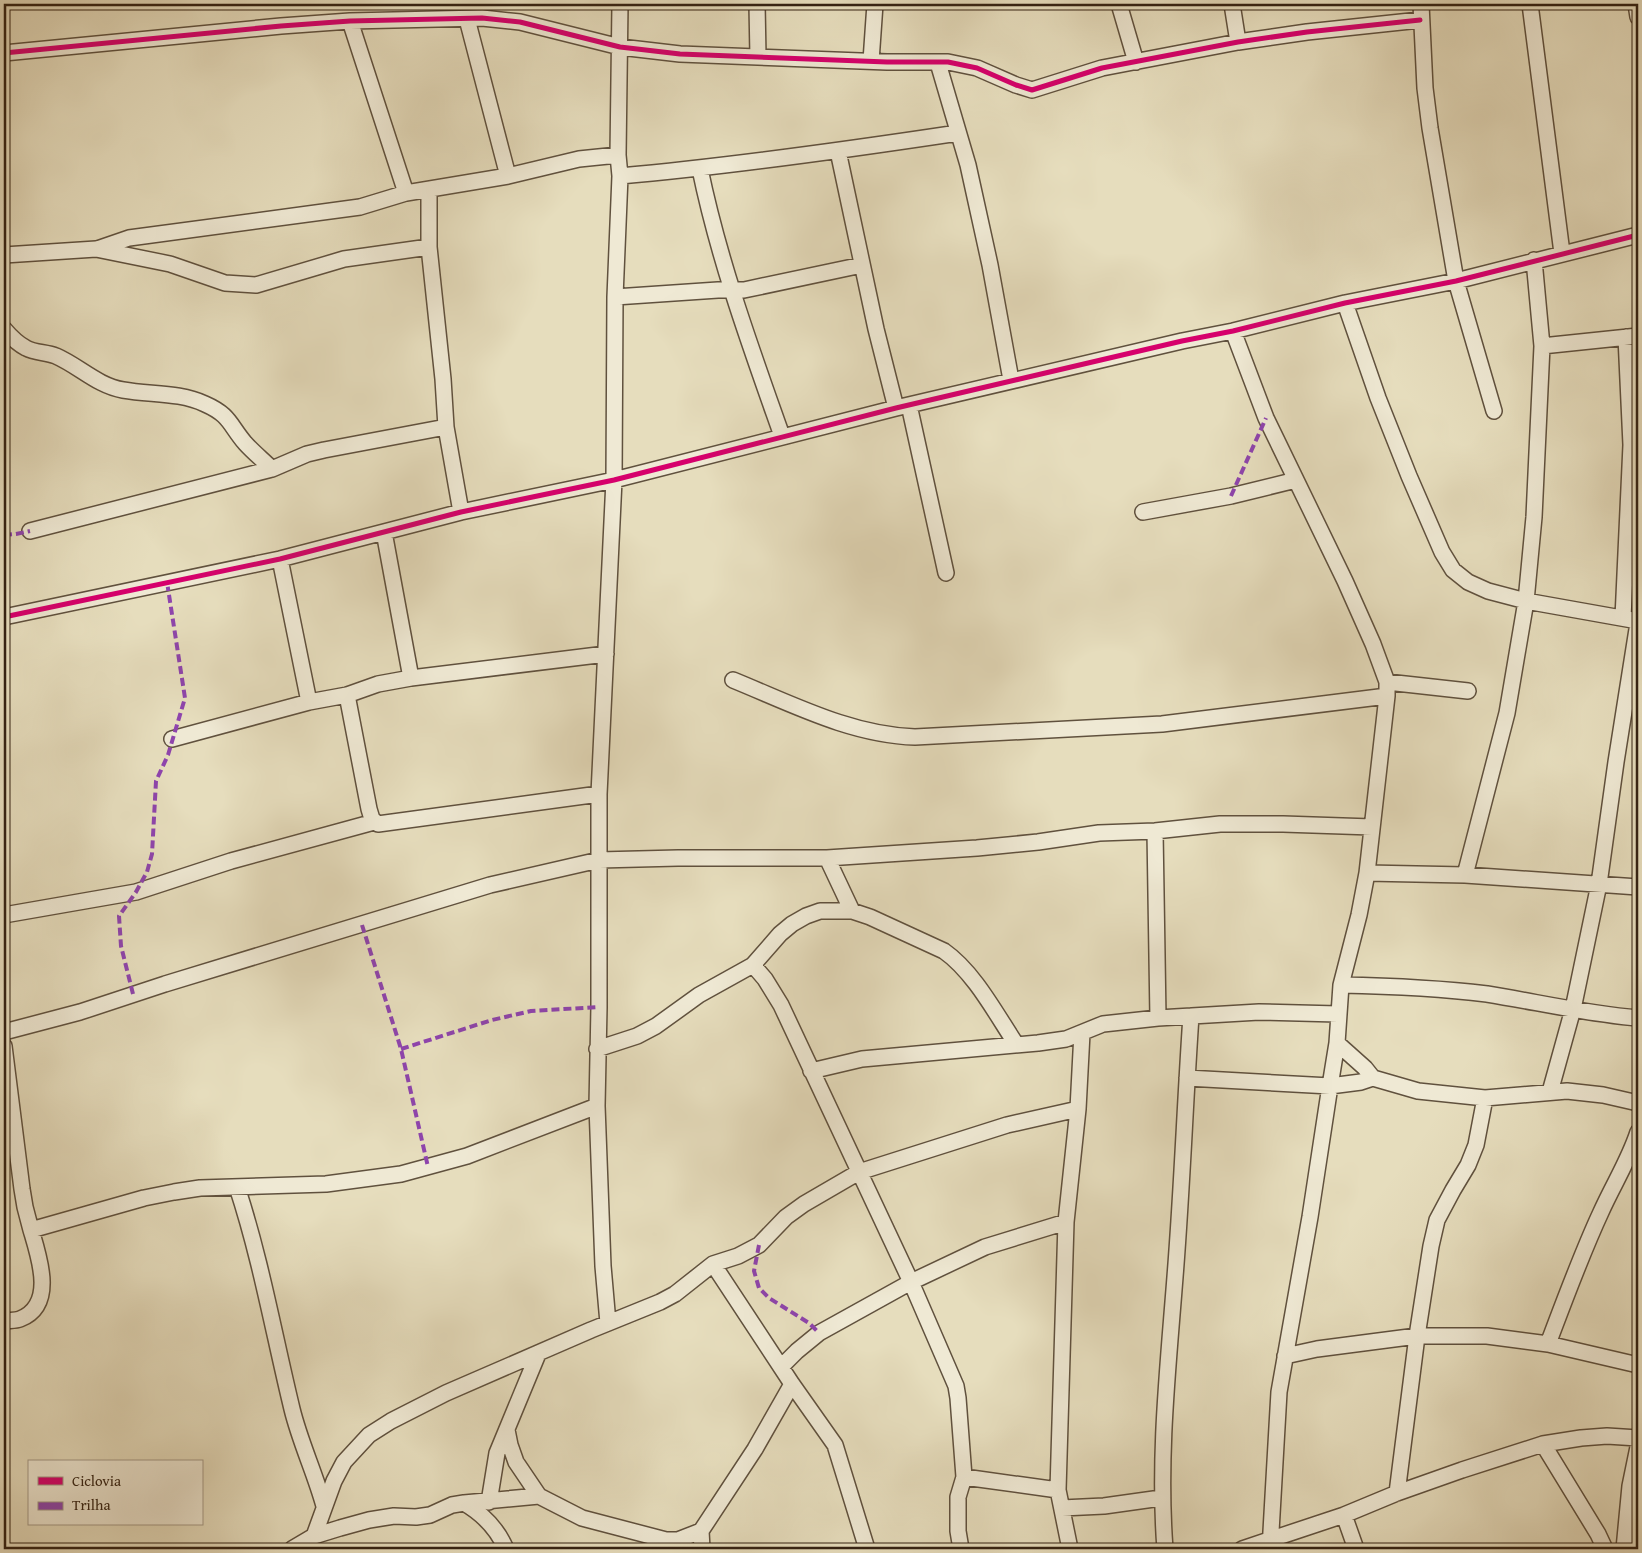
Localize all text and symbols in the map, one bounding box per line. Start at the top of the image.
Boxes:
legend [28,1460,202,1526]
text: Ciclovia [72,1470,121,1491]
text: Trilha [72,1494,111,1515]

